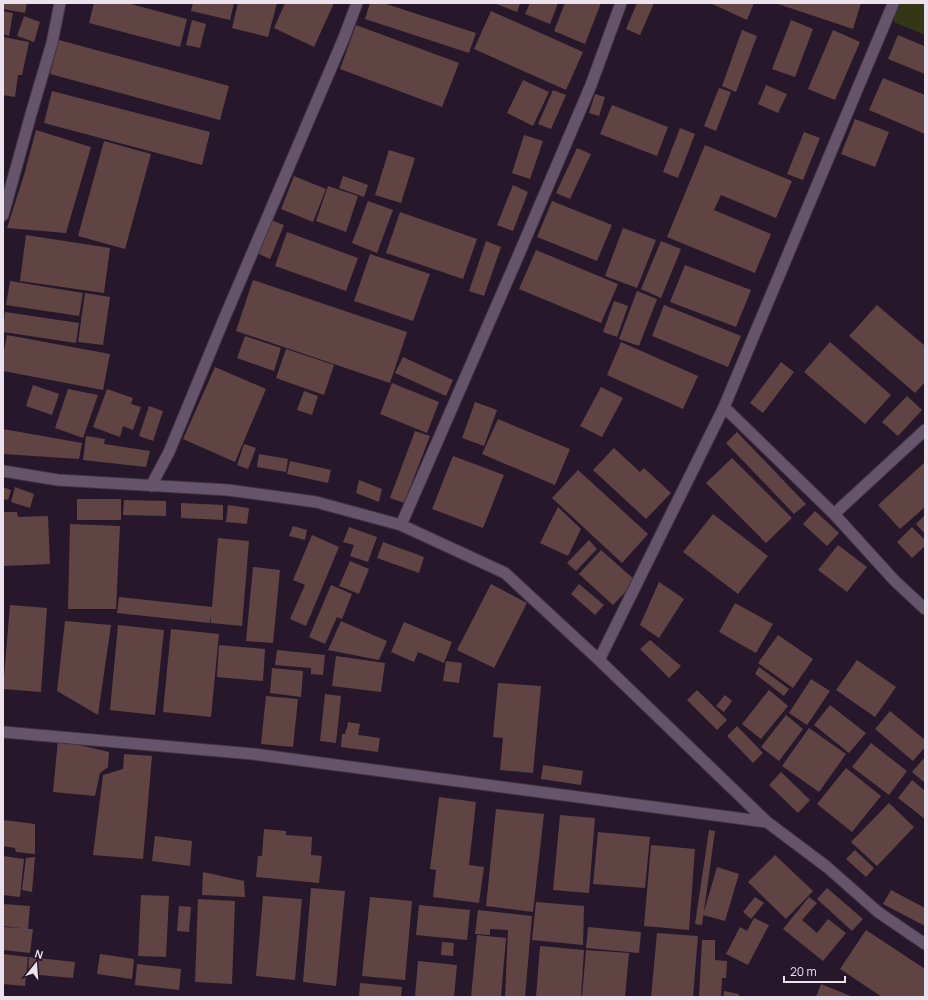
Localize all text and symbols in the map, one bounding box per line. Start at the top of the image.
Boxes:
north arrow [16,944,56,984]
text: N [33,946,45,962]
scale bar [784,958,845,984]
text: 20 m [790,963,817,980]

